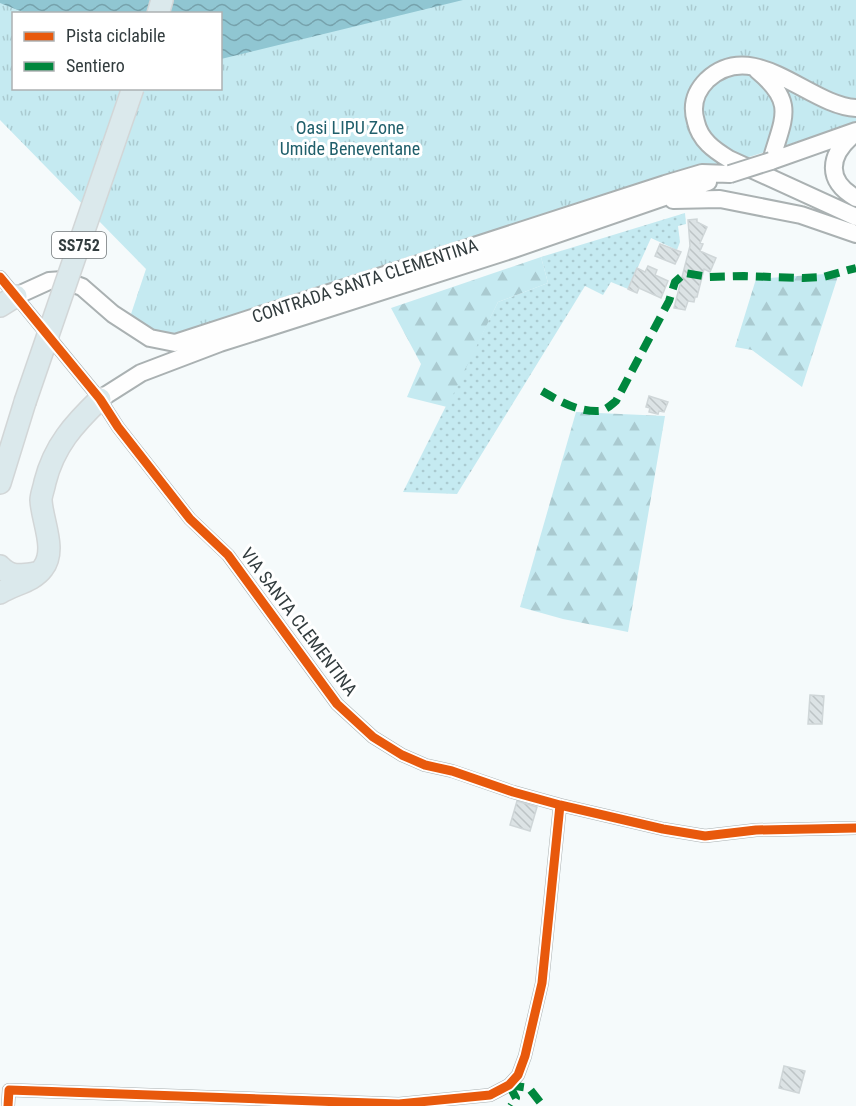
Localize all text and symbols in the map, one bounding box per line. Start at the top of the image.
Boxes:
legend [12,12,222,90]
text: Pista ciclabile [66,25,165,46]
text: Sentiero [66,55,125,76]
park label: Oasi LIPU Zone Umide Beneventane [280,117,420,159]
road number: SS752 [52,232,106,258]
street label: CONTRADA SANTA CLEMENTINA [249,234,481,327]
street label: VIA SANTA CLEMENTINA [237,544,362,700]

